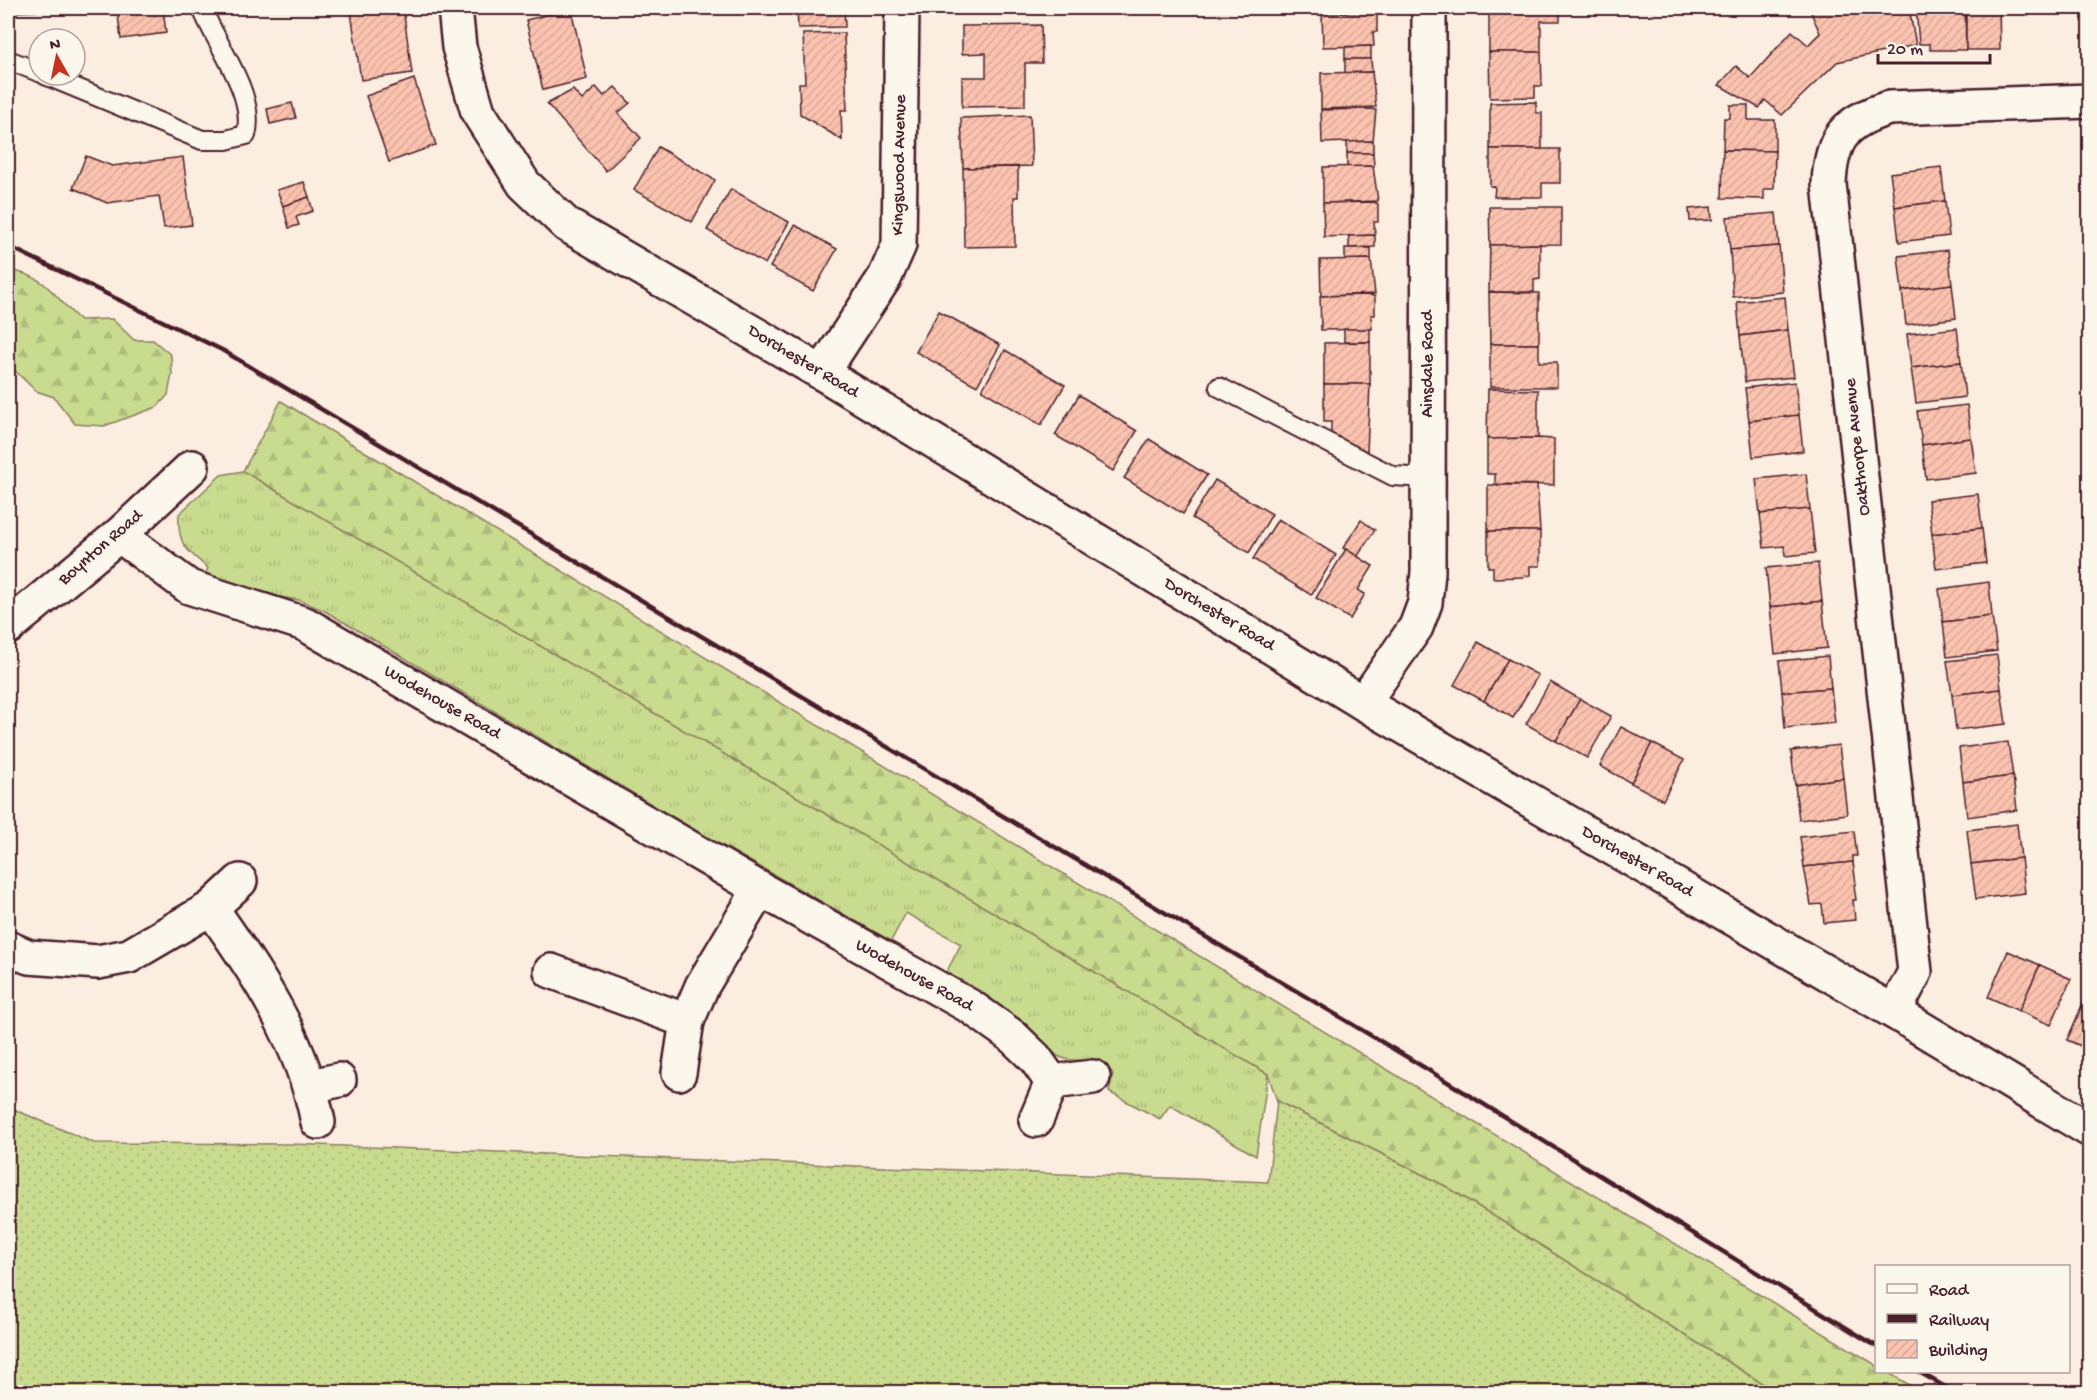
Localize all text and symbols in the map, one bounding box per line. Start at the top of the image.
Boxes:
north arrow [27,27,87,87]
scale bar [1878,27,1990,65]
text: N [49,35,62,56]
text: 20 m [1887,40,1923,61]
street label: Kingswood Avenue [888,94,912,236]
street label: Ainsdale Road [1418,309,1439,418]
street label: Dorchester Road [743,320,864,404]
street label: Oakthorpe Avenue [1840,377,1876,517]
street label: Boynton Road [54,505,149,591]
street label: Dorchester Road [1159,573,1280,657]
street label: Wodehouse Road [380,661,505,746]
street label: Dorchester Road [1576,821,1698,903]
street label: Wodehouse Road [851,935,978,1018]
legend [1875,1265,2070,1373]
text: Road [1929,1281,1970,1302]
text: Railway [1929,1311,1989,1332]
text: Building [1928,1341,1988,1362]

